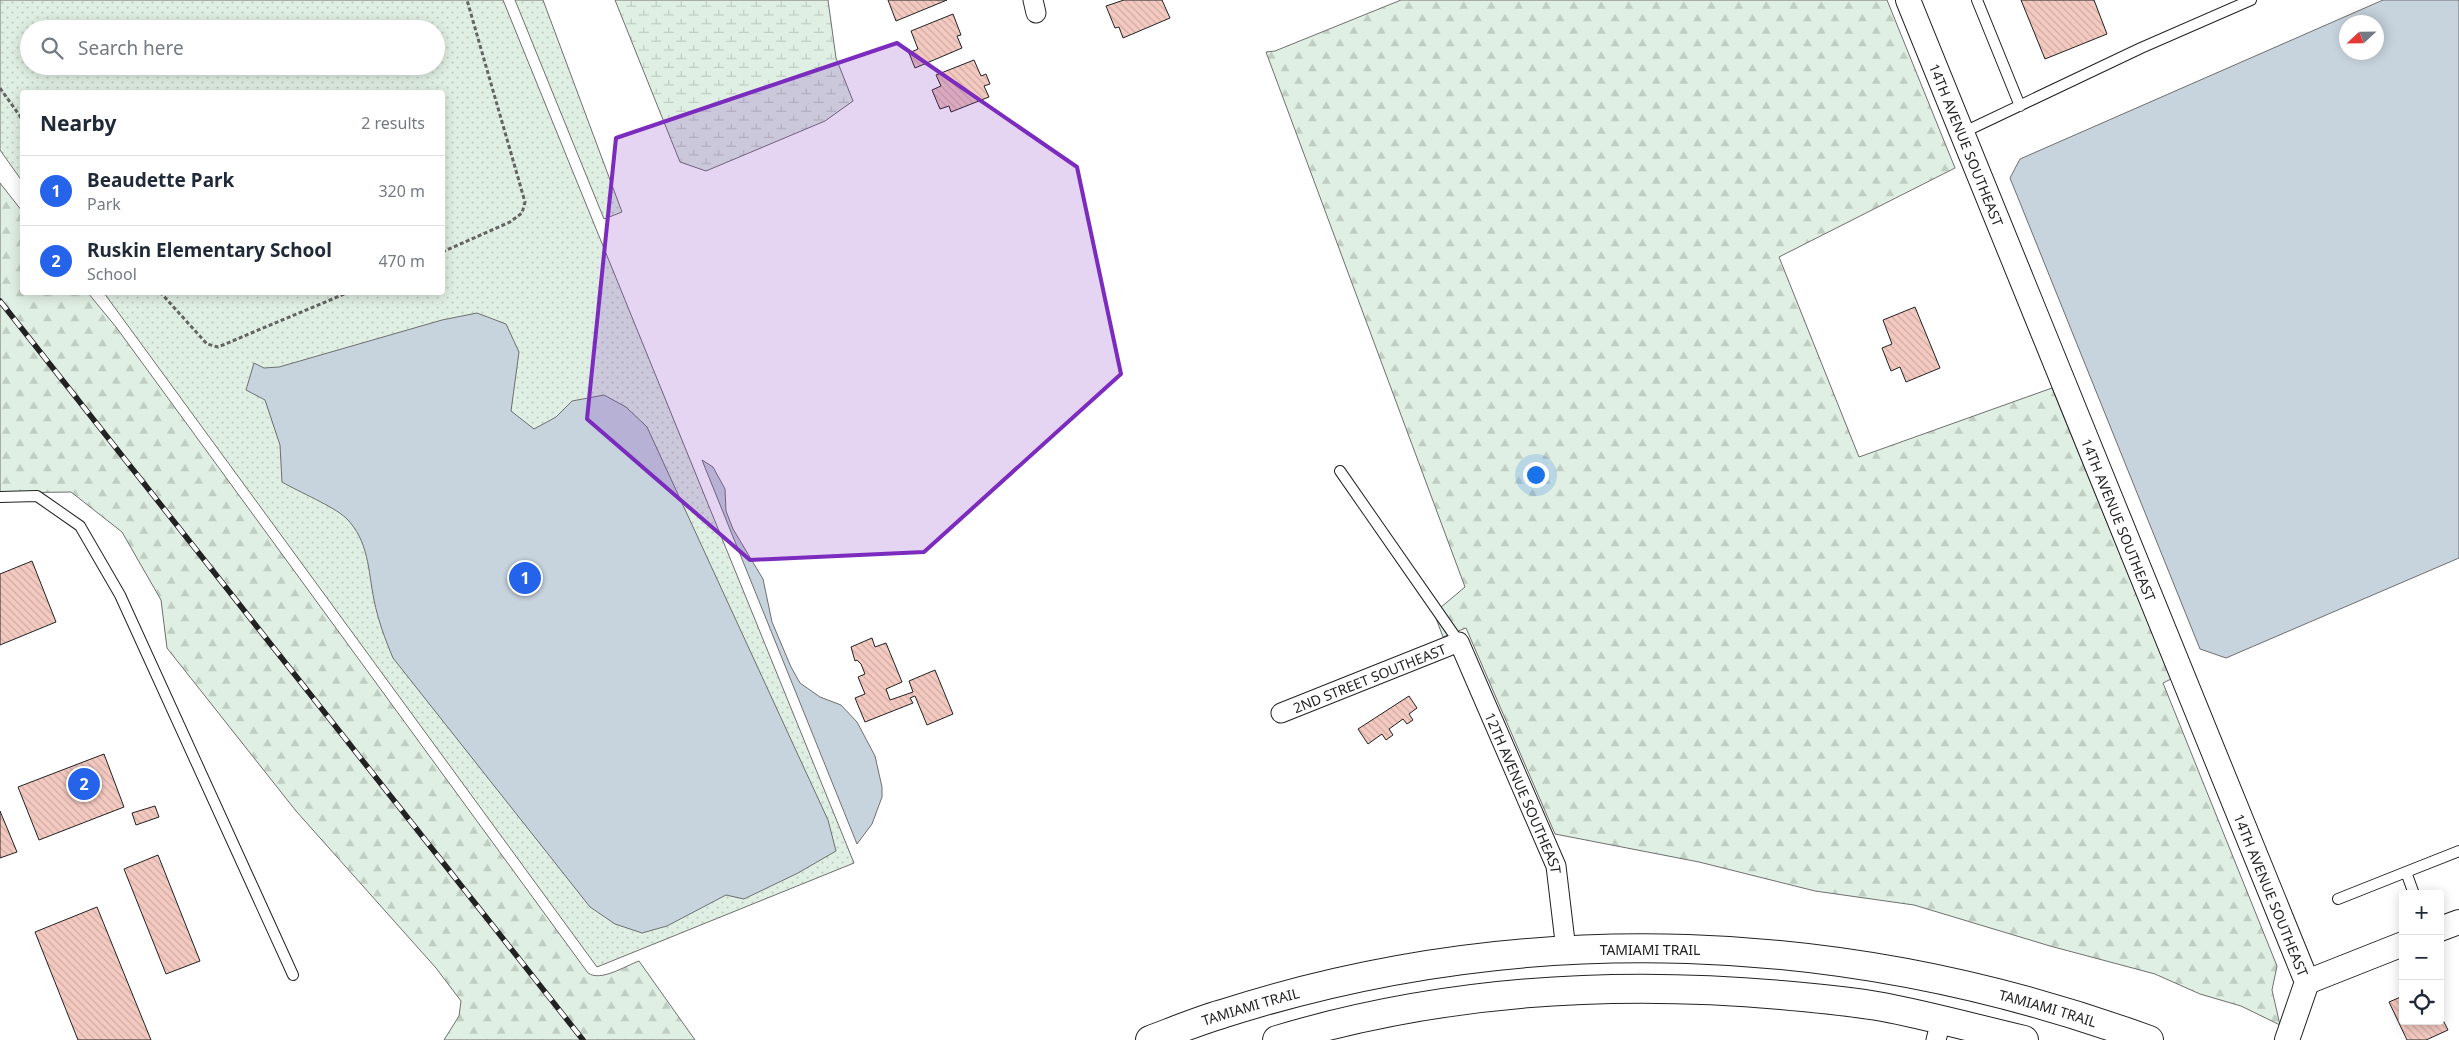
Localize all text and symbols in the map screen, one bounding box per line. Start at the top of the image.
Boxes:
north arrow [2339,15,2384,60]
search box [20,20,445,75]
icon: search [38,34,66,62]
text: Search here [78,35,184,61]
street label: 14TH AVENUE SOUTHEAST [1925,60,2008,229]
text: Nearby [40,109,116,137]
text: 2 results [361,112,425,134]
text: Beaudette Park [87,167,234,193]
text: 1 [51,180,61,202]
text: 320 m [378,180,425,202]
text: Park [87,193,121,215]
text: Ruskin Elementary School [87,237,332,263]
text: 2 [51,250,61,272]
text: 470 m [378,250,425,272]
text: School [87,263,137,285]
street label: 14TH AVENUE SOUTHEAST [2078,436,2161,604]
your location [1523,462,1549,488]
pin: 1 [509,559,541,597]
street label: 2ND STREET SOUTHEAST [1290,639,1449,717]
street label: 12TH AVENUE SOUTHEAST [1481,709,1566,875]
pin: 2 [68,765,100,803]
street label: 14TH AVENUE SOUTHEAST [2230,811,2313,979]
map controls [2399,890,2444,1025]
button: + [2399,890,2444,935]
button: − [2399,935,2444,980]
street label: TAMIAMI TRAIL [1600,940,1700,959]
button: locate [2399,980,2444,1025]
street label: TAMIAMI TRAIL [1199,983,1301,1029]
street label: TAMIAMI TRAIL [1997,984,2099,1031]

